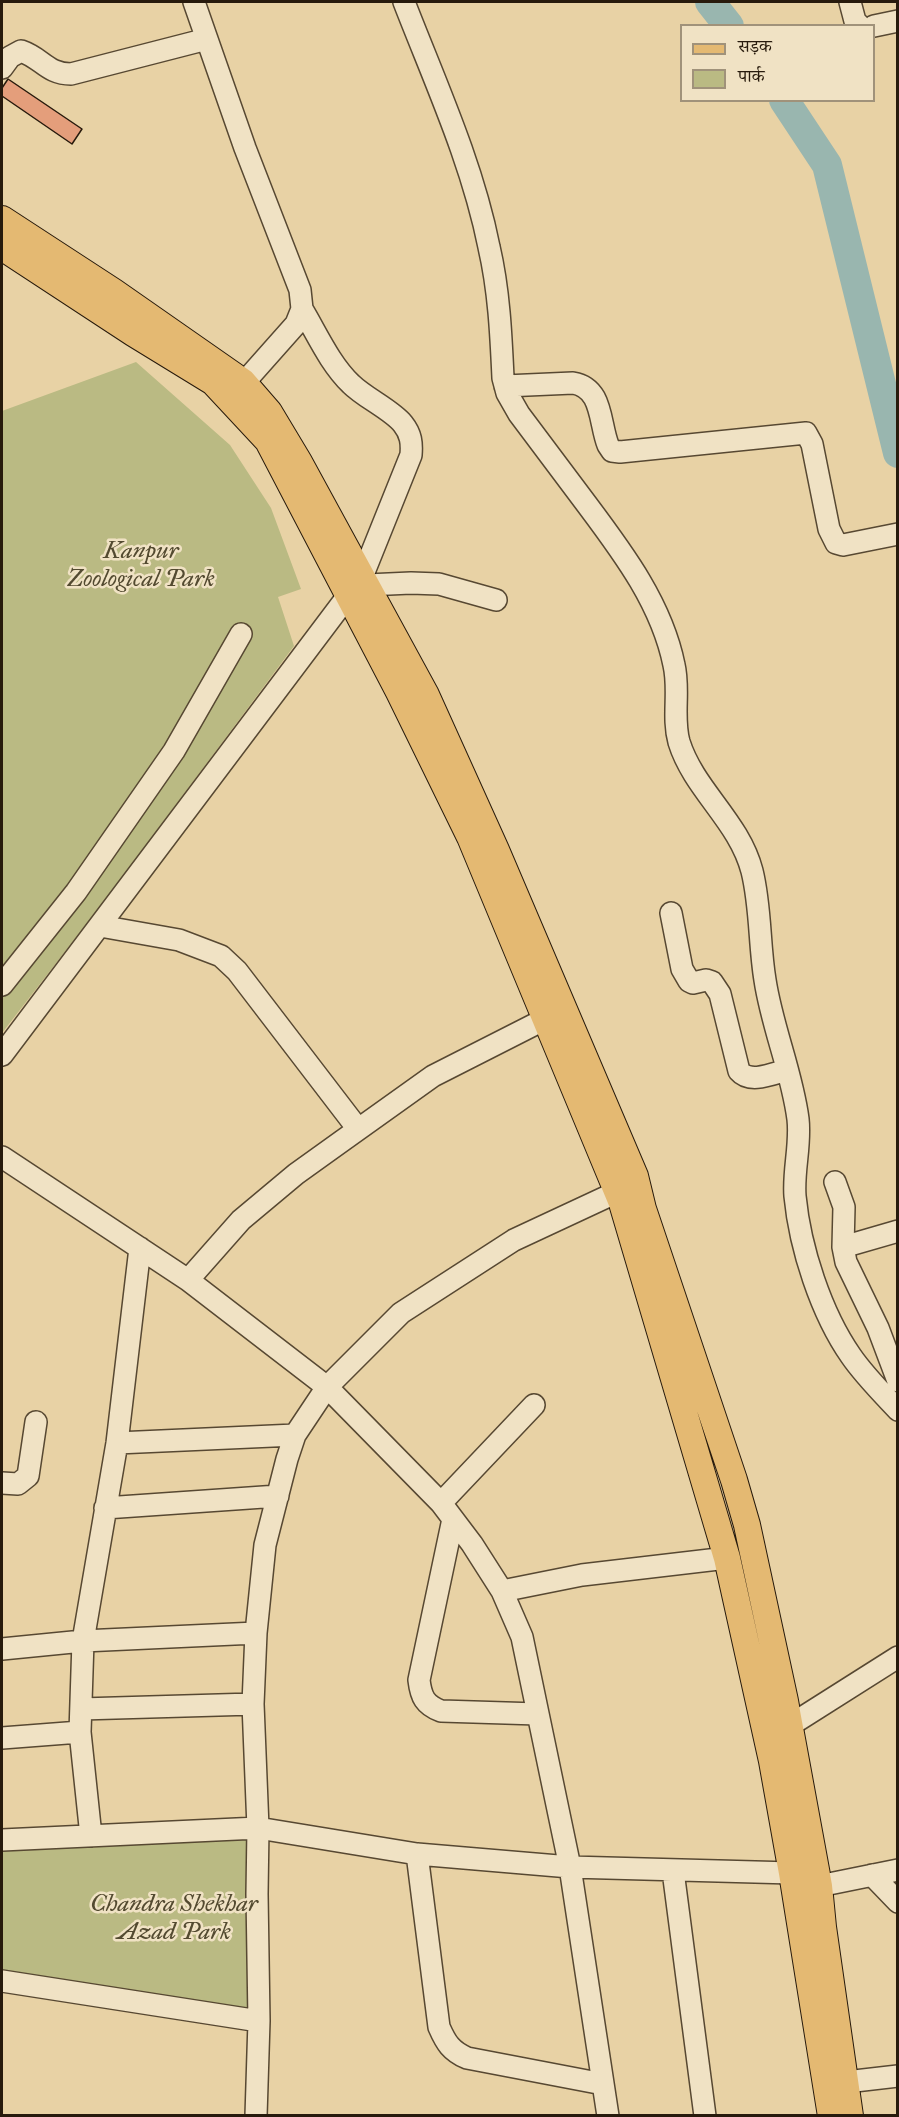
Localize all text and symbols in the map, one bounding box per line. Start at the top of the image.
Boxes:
legend [680,24,875,102]
text: सड़क [738,35,772,57]
text: पार्क [738,65,765,87]
park label: Kanpur Zoological Park [67,538,215,594]
park label: Chandra Shekhar Azad Park [90,1891,258,1947]

